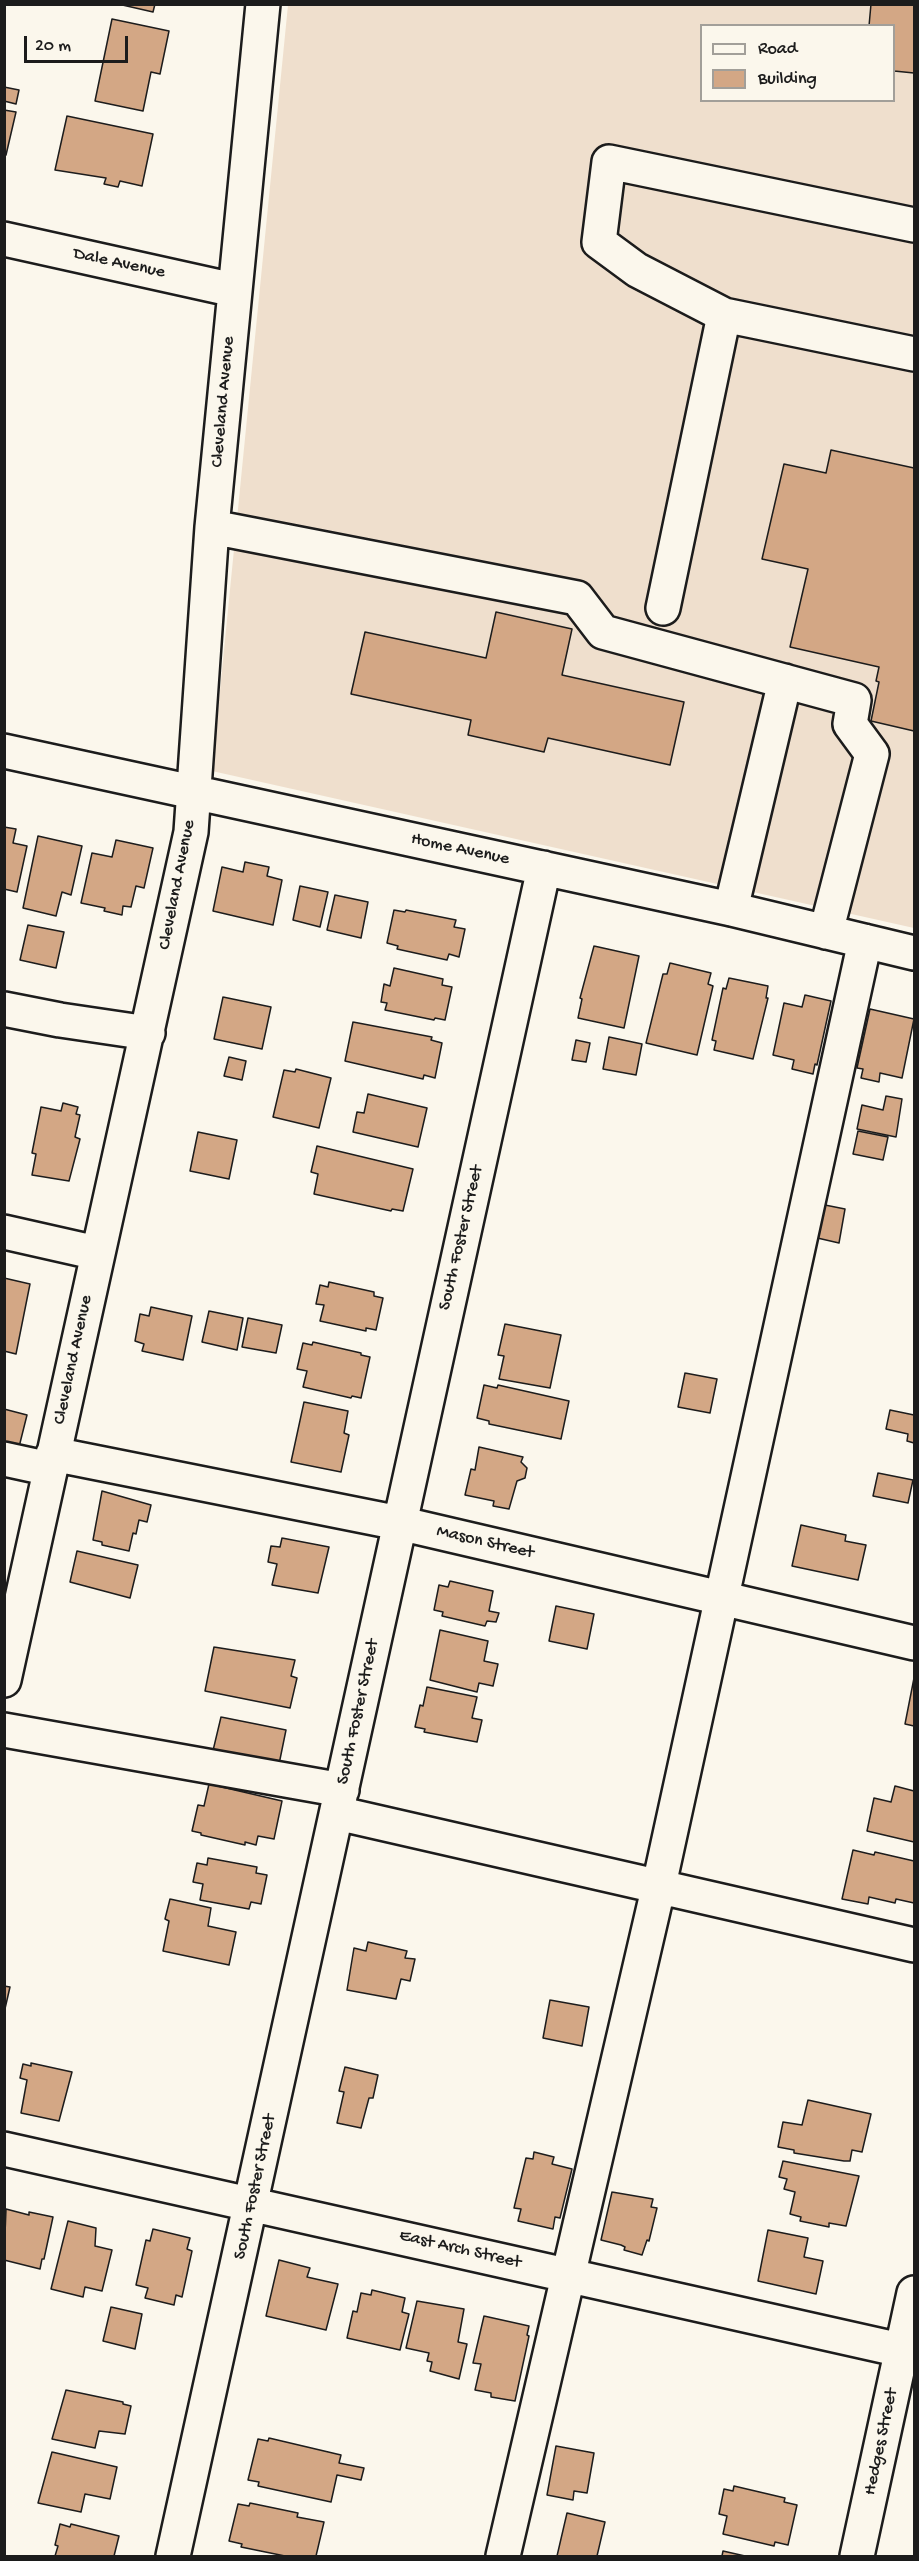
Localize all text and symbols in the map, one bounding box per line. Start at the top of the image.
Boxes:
scale bar [27,24,130,62]
legend [700,24,895,102]
text: 20 m [35,36,71,57]
text: Road [758,39,797,60]
text: Building [758,69,817,90]
street label: Dale Avenue [71,244,167,284]
street label: Cleveland Avenue [208,335,240,469]
street label: Cleveland Avenue [155,818,201,952]
street label: Home Avenue [409,829,511,871]
street label: South Foster Street [435,1164,489,1312]
street label: Cleveland Avenue [50,1293,98,1427]
street label: Mason Street [434,1521,536,1565]
street label: South Foster Street [333,1637,385,1787]
street label: South Foster Street [230,2112,282,2262]
street label: East Arch Street [397,2225,523,2275]
street label: Hedges Street [860,2387,904,2497]

